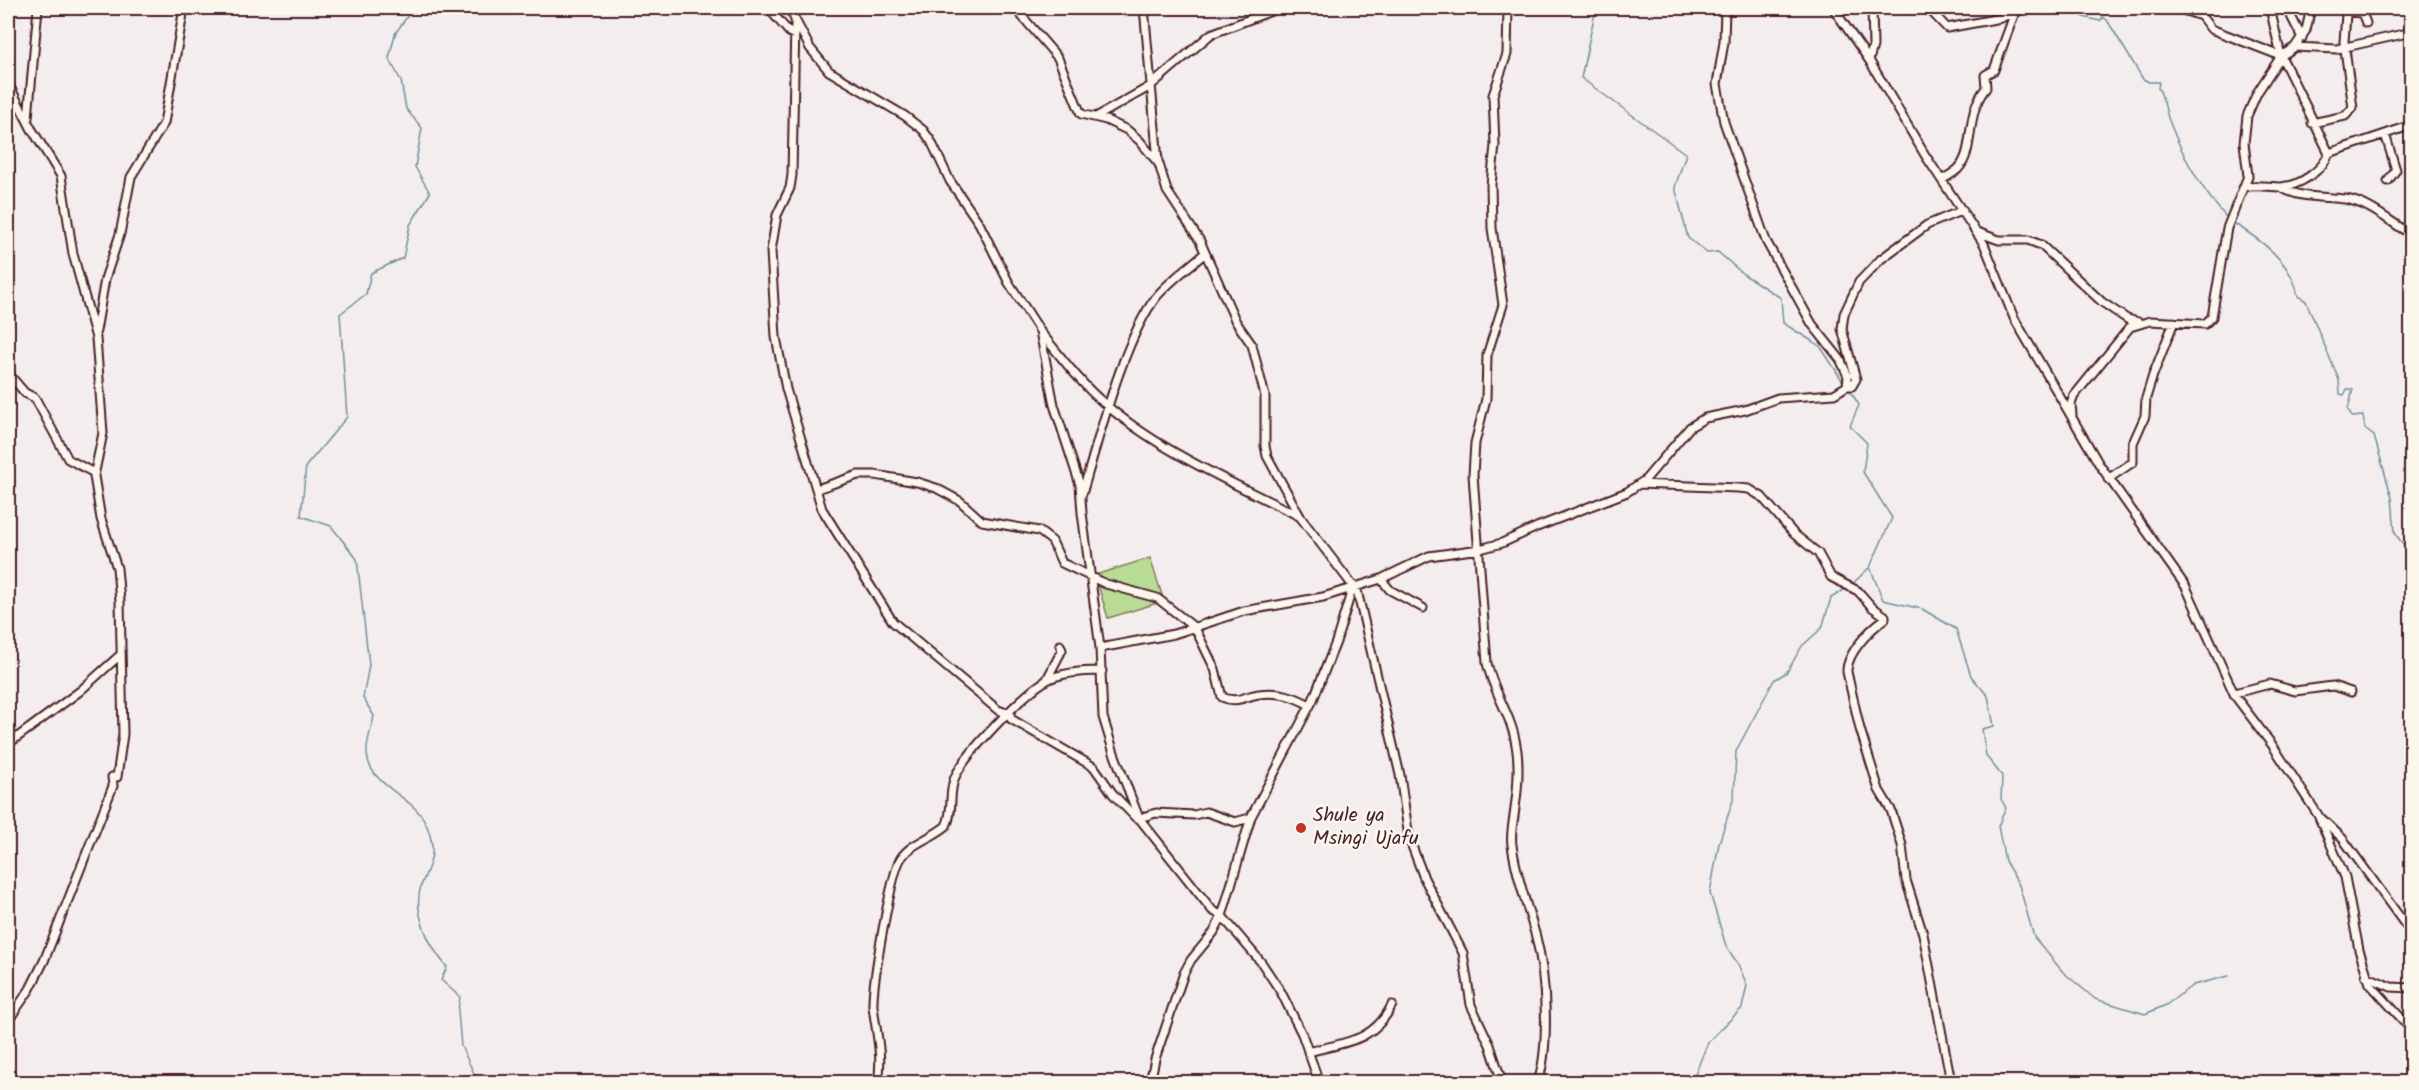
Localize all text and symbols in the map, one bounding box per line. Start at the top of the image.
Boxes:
place label: Shule ya Msingi Ujafu [1313,800,1419,855]
marker: Shule ya Msingi Ujafu [1294,821,1308,835]

